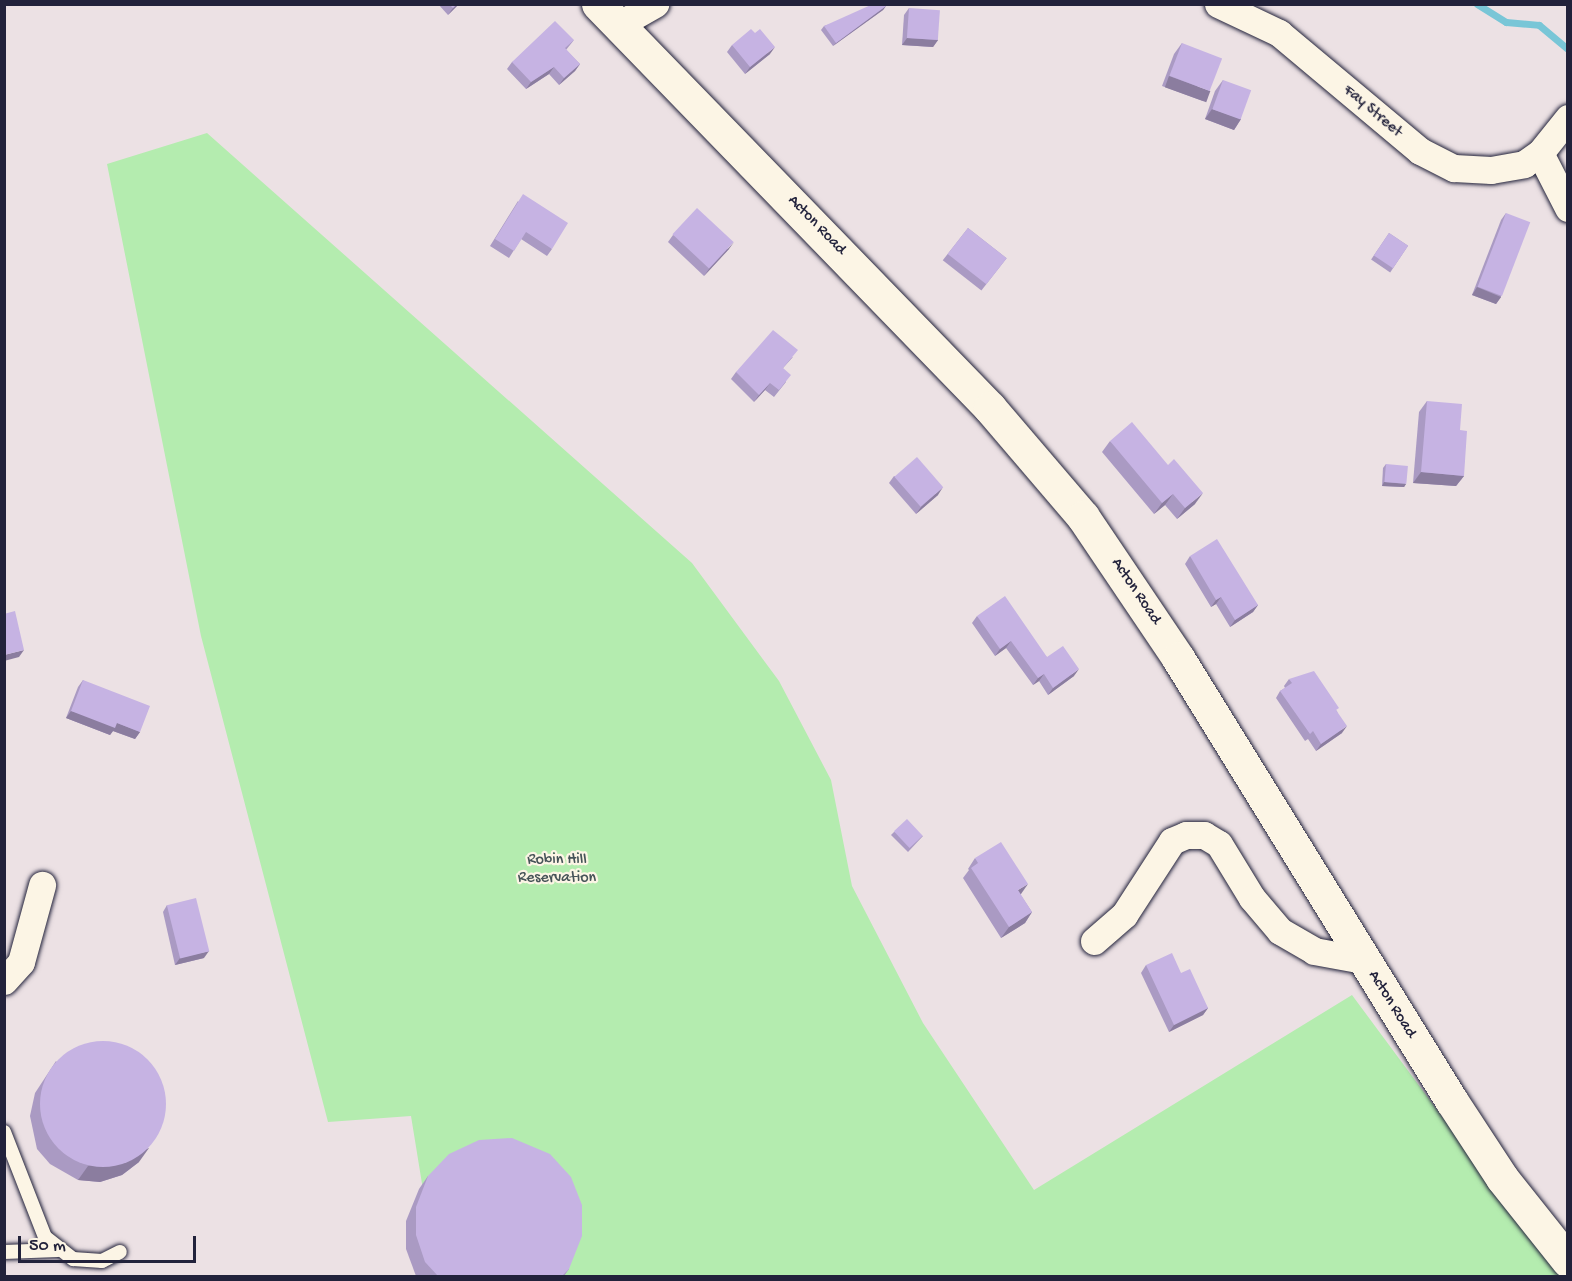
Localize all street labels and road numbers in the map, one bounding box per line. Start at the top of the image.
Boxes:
street label: Fay Street [1338,82,1406,142]
street label: Acton Road [783,192,849,260]
street label: Acton Road [1106,555,1164,629]
street label: Acton Road [1363,968,1419,1042]

